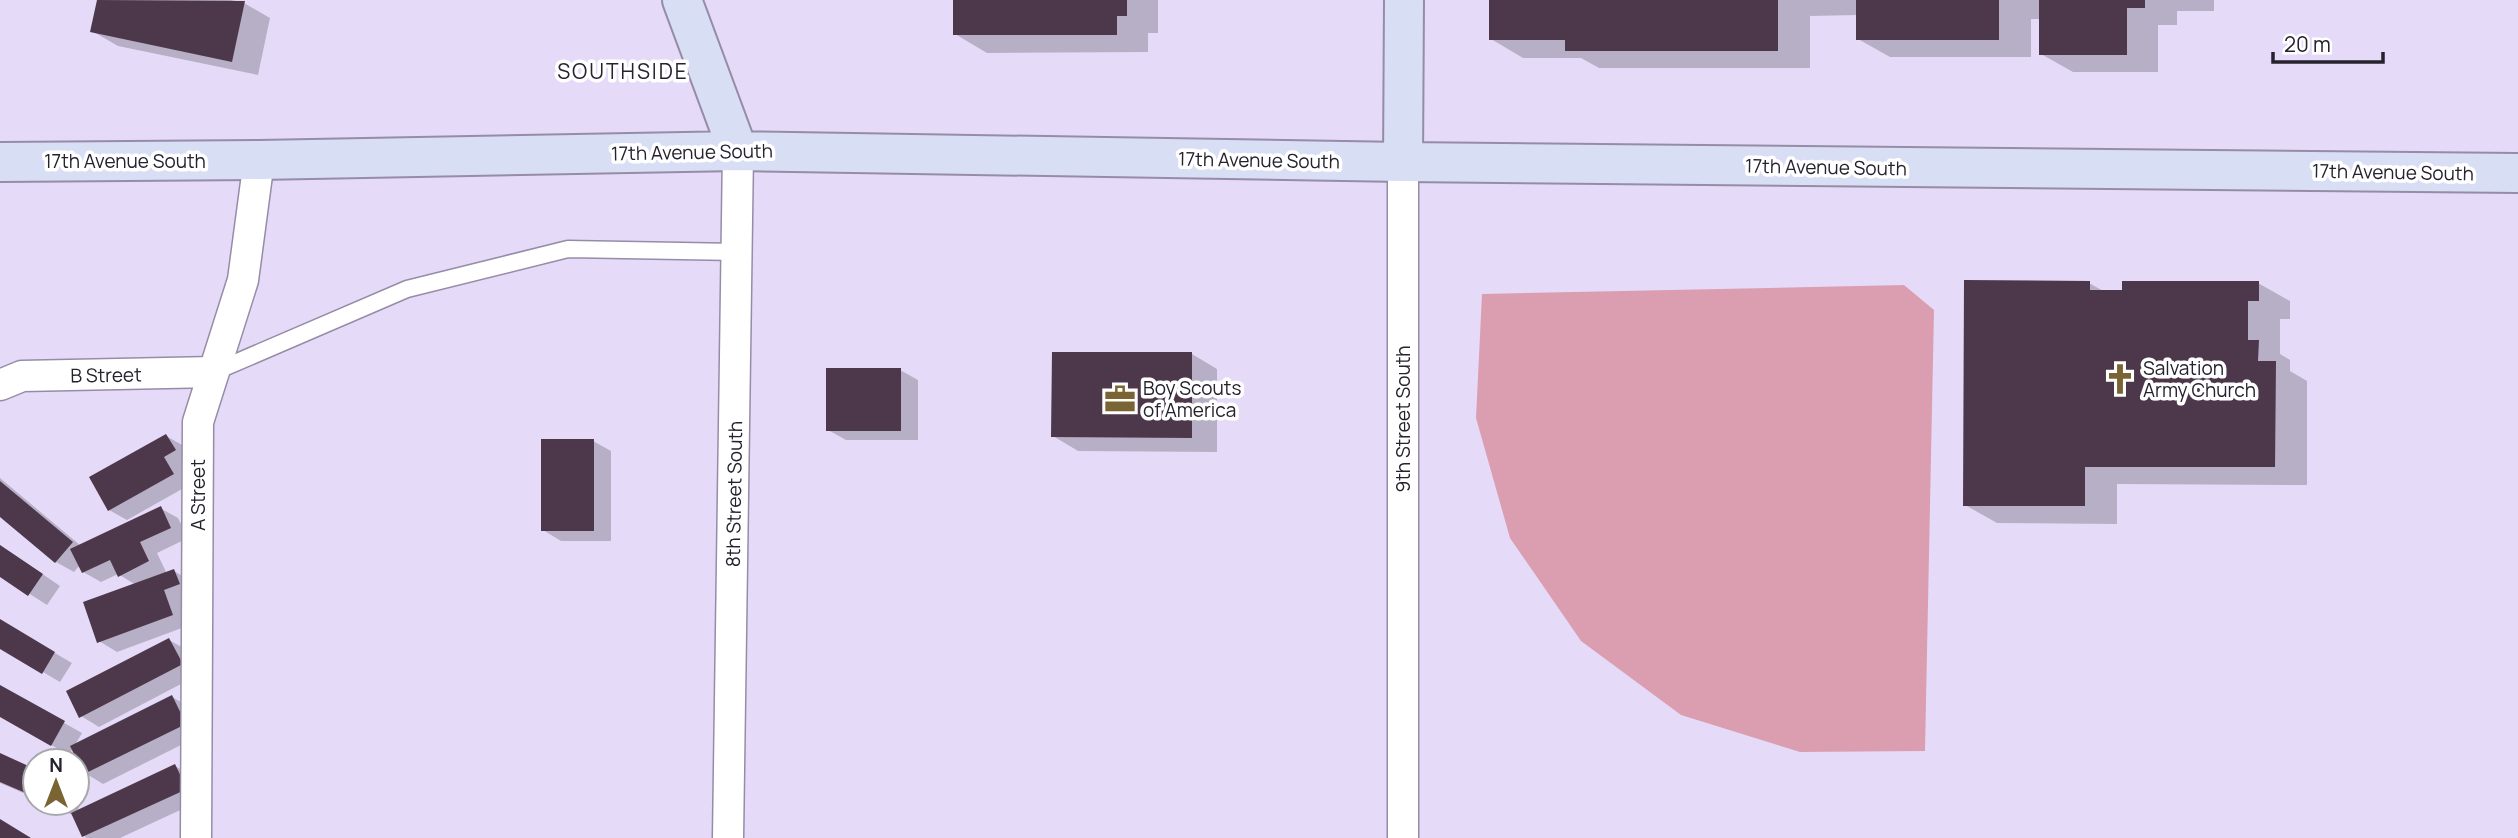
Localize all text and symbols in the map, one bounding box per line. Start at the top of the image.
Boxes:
scale bar [2273,21,2383,65]
text: 20 m [2284,30,2331,58]
district label: SOUTHSIDE [557,57,689,85]
street label: 17th Avenue South [611,138,773,166]
street label: 17th Avenue South [1178,146,1340,174]
street label: 17th Avenue South [44,148,206,174]
street label: 17th Avenue South [1745,153,1907,181]
street label: 17th Avenue South [2312,158,2474,186]
street label: 9th Street South [1390,345,1416,493]
place label: Salvation Army Church [2143,355,2256,403]
street label: B Street [70,361,142,389]
church icon: Salvation Army Church [2103,362,2137,396]
place label: Boy Scouts of America [1143,375,1241,423]
office icon: Boy Scouts of America [1103,382,1137,416]
street label: 8th Street South [720,421,748,567]
street label: A Street [185,459,211,531]
north arrow [21,747,91,817]
text: N [49,752,63,778]

